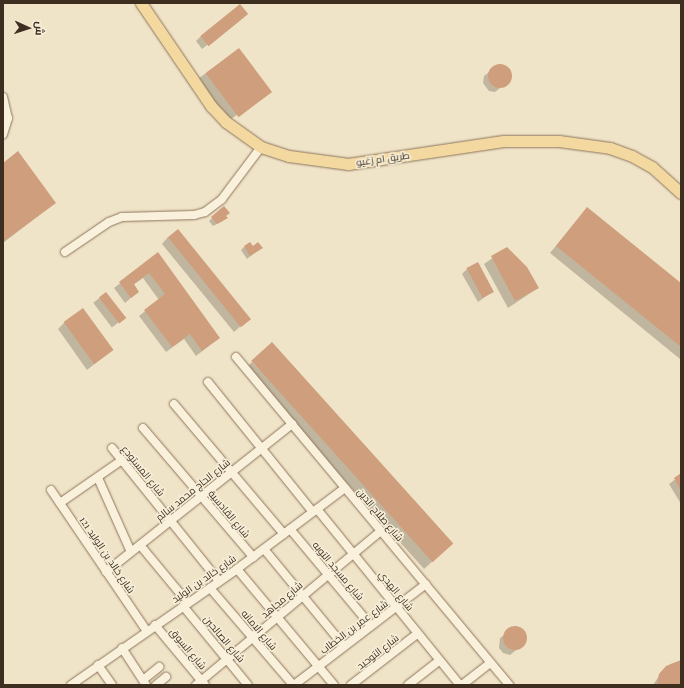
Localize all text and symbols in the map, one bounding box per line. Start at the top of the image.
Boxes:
north arrow [8,8,48,48]
text: ش [33,21,48,36]
street label: طريق ام زغيو [355,149,411,169]
street label: شارع المستودع [119,443,167,499]
street label: شارع الحاج محمد سالم [153,456,233,524]
street label: شارع صلاح الدين [354,486,406,544]
street label: شارع القادسية [206,488,252,540]
street label: شارع خالد بن الوليد 121 [77,514,137,596]
street label: شارع مسجد التوبه [310,539,366,603]
street label: شارع خالد بن الوليد [170,552,238,606]
street label: شارع الهدي [376,568,416,614]
street label: شارع مجاهد [259,579,305,621]
street label: شارع عمر بن الخطاب [318,598,390,656]
street label: شارع الامانه [239,607,279,653]
street label: شارع الصالحين [201,613,247,665]
street label: شارع السوق [167,626,209,672]
street label: شارع التوحيد [355,632,401,672]

